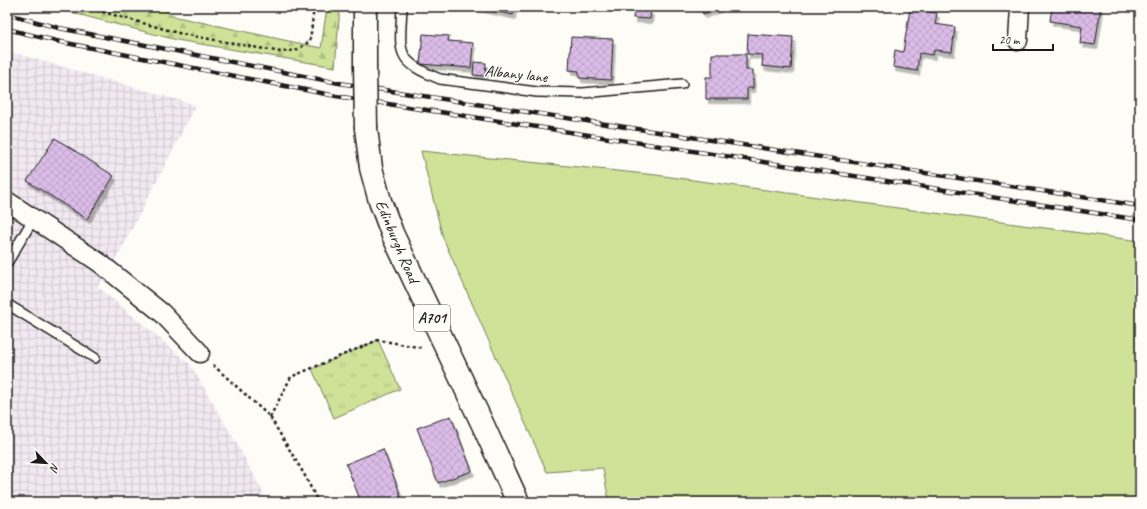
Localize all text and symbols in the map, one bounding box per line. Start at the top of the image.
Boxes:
scale bar [993,26,1053,52]
text: 20 m [999,32,1021,48]
street label: Albany lane [484,61,550,87]
street label: Edinburgh Road [371,197,424,288]
road number: A701 [414,305,450,331]
north arrow [26,443,66,483]
text: N [46,461,63,475]

